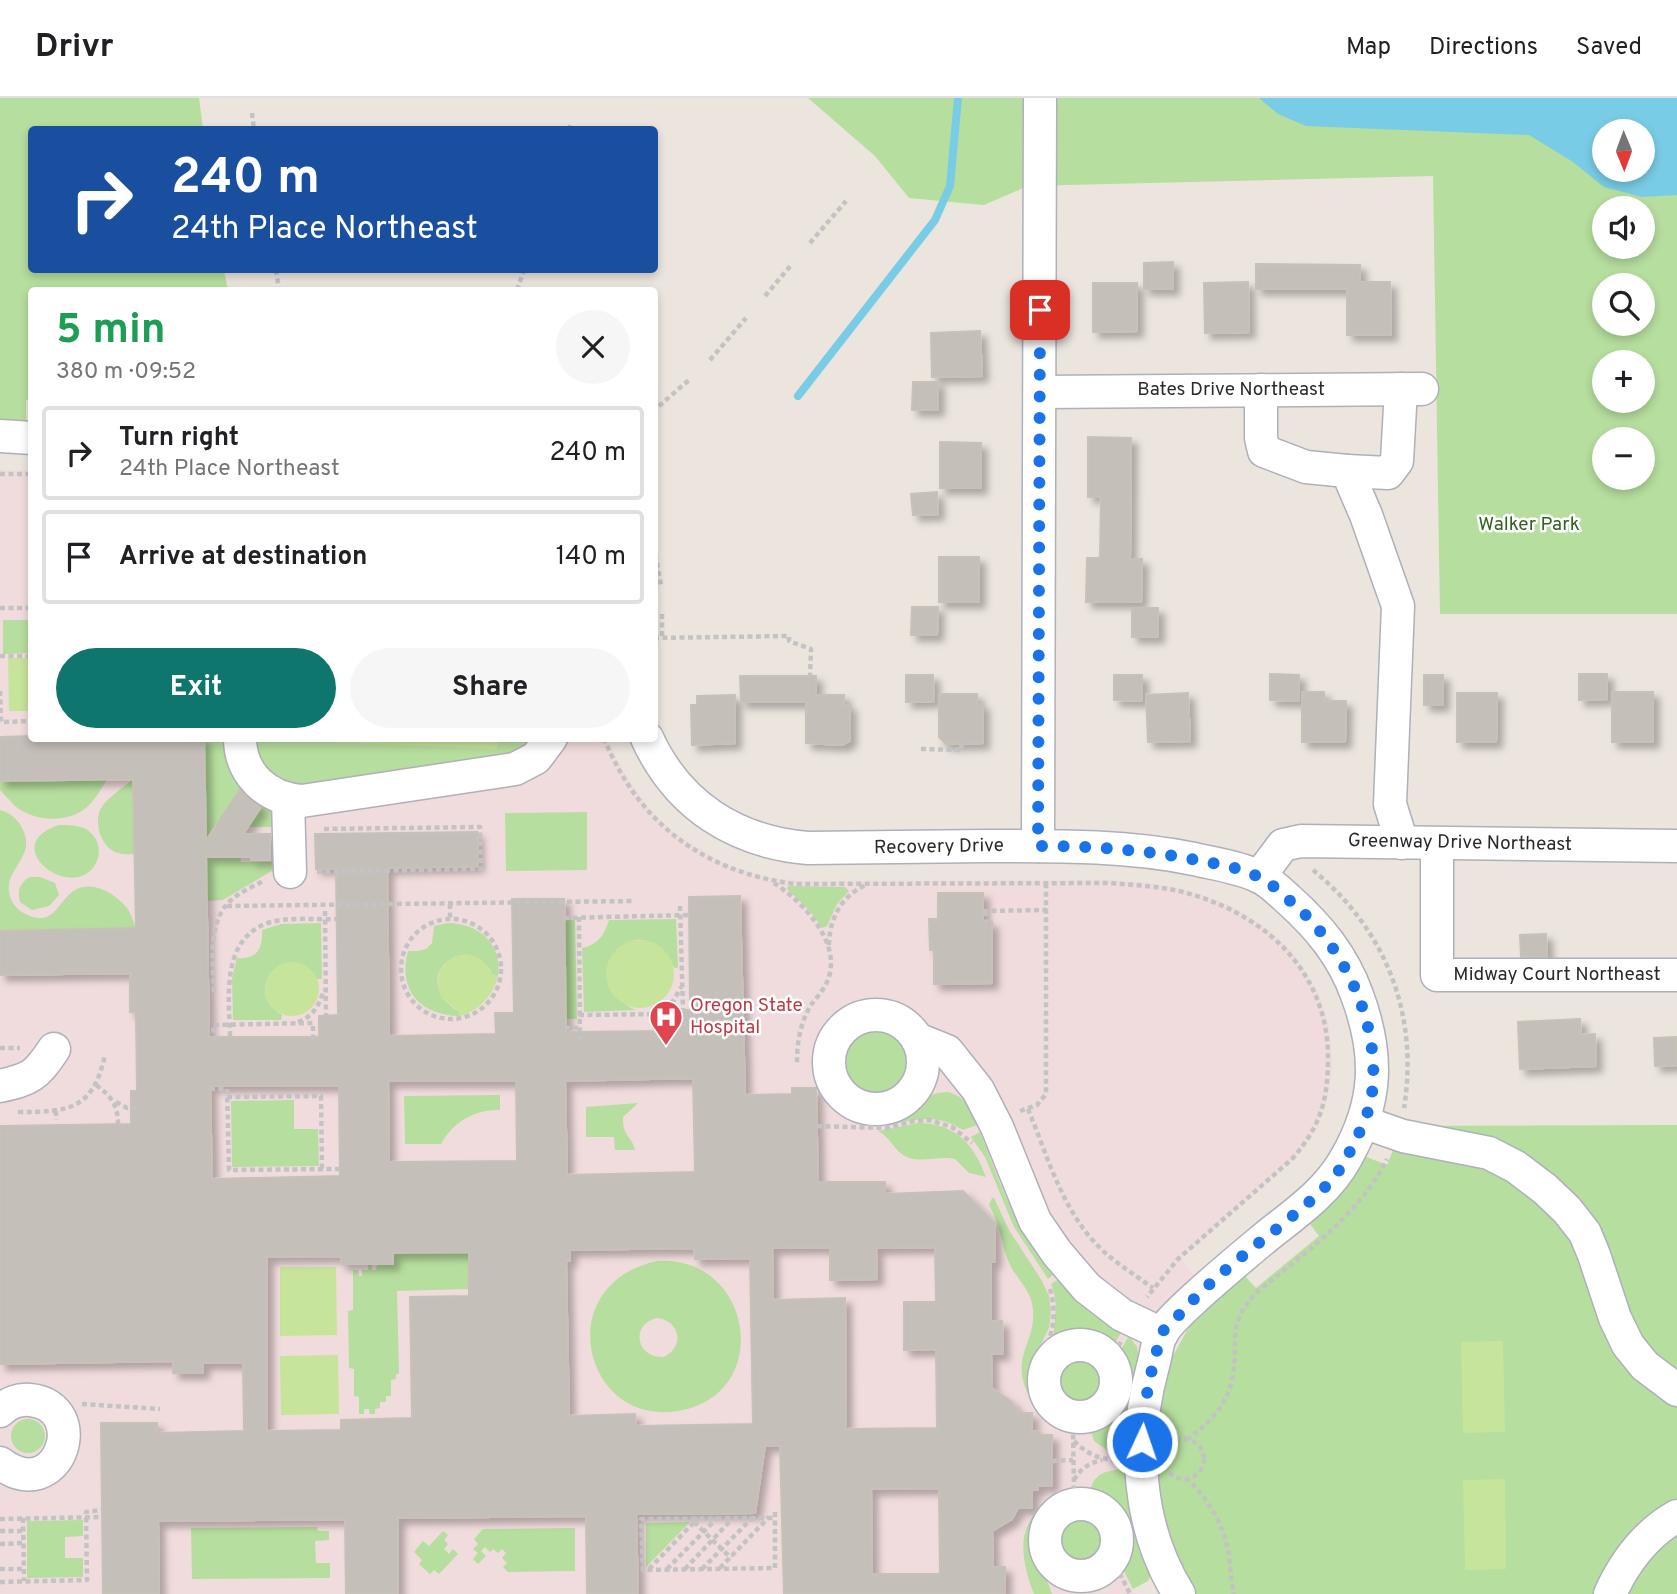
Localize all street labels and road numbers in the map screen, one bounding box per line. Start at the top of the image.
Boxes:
street label: Bates Drive Northeast [1137,378,1325,402]
street label: Greenway Drive Northeast [1348,829,1572,857]
street label: Recovery Drive [874,834,1004,860]
street label: Midway Court Northeast [1453,963,1661,987]

